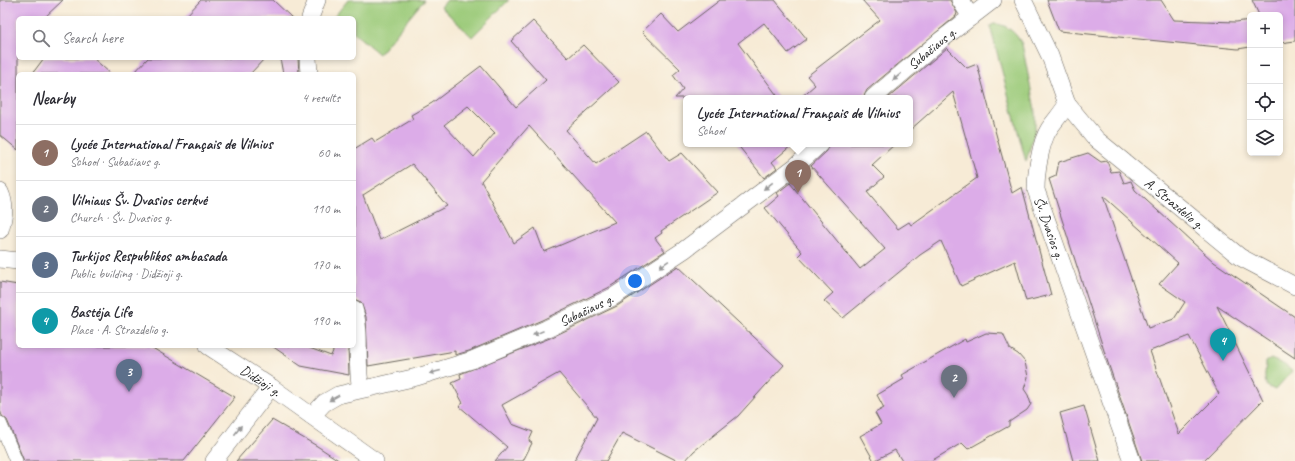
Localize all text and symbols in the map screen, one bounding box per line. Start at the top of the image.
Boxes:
map controls [1247,12,1283,156]
button: + [1247,12,1283,48]
search box [16,16,356,60]
street label: Subačiaus g. [904,23,959,73]
icon: search [30,27,52,49]
text: Search here [62,29,123,48]
button: − [1247,48,1283,84]
one-way arrow [892,72,903,81]
button: locate [1247,84,1283,120]
text: Nearby [32,88,75,109]
text: 4 results [302,90,340,106]
popup [683,95,913,147]
text: Lycée International Français de Vilnius [697,104,899,123]
button: layers [1247,120,1283,156]
text: School [697,123,725,139]
text: Lycée International Français de Vilnius [70,135,272,154]
text: 1 [42,145,48,161]
text: 60 m [318,145,340,161]
text: School · Subačiaus g. [70,154,160,170]
pin: 1 [785,160,811,193]
street label: A. Strazdelio g. [1141,174,1208,233]
one-way arrow [763,182,774,191]
text: Vilniaus Šv. Dvasios cerkvė [70,191,207,210]
street label: Šv. Dvasios g. [1031,194,1068,262]
text: 2 [42,201,48,217]
text: 110 m [312,201,340,217]
text: Church · Šv. Dvasios g. [70,210,172,226]
text: Turkijos Respublikos ambasada [70,247,227,266]
text: 3 [42,257,48,273]
text: 170 m [312,257,340,273]
one-way arrow [659,260,669,268]
text: Public building · Didžioji g. [70,266,182,282]
your location [625,271,645,291]
street label: Subačiaus g. [556,290,616,330]
text: Bastėja Life [70,303,132,322]
text: 4 [42,313,48,329]
text: 190 m [312,313,340,329]
text: Place · A. Strazdelio g. [70,322,168,338]
pin: 4 [1210,328,1236,361]
one-way arrow [531,330,543,336]
pin: 3 [116,359,142,392]
street label: Didžioji g. [237,361,285,400]
pin: 2 [941,365,967,398]
one-way arrow [428,369,440,375]
one-way arrow [328,394,340,401]
one-way arrow [233,425,241,435]

